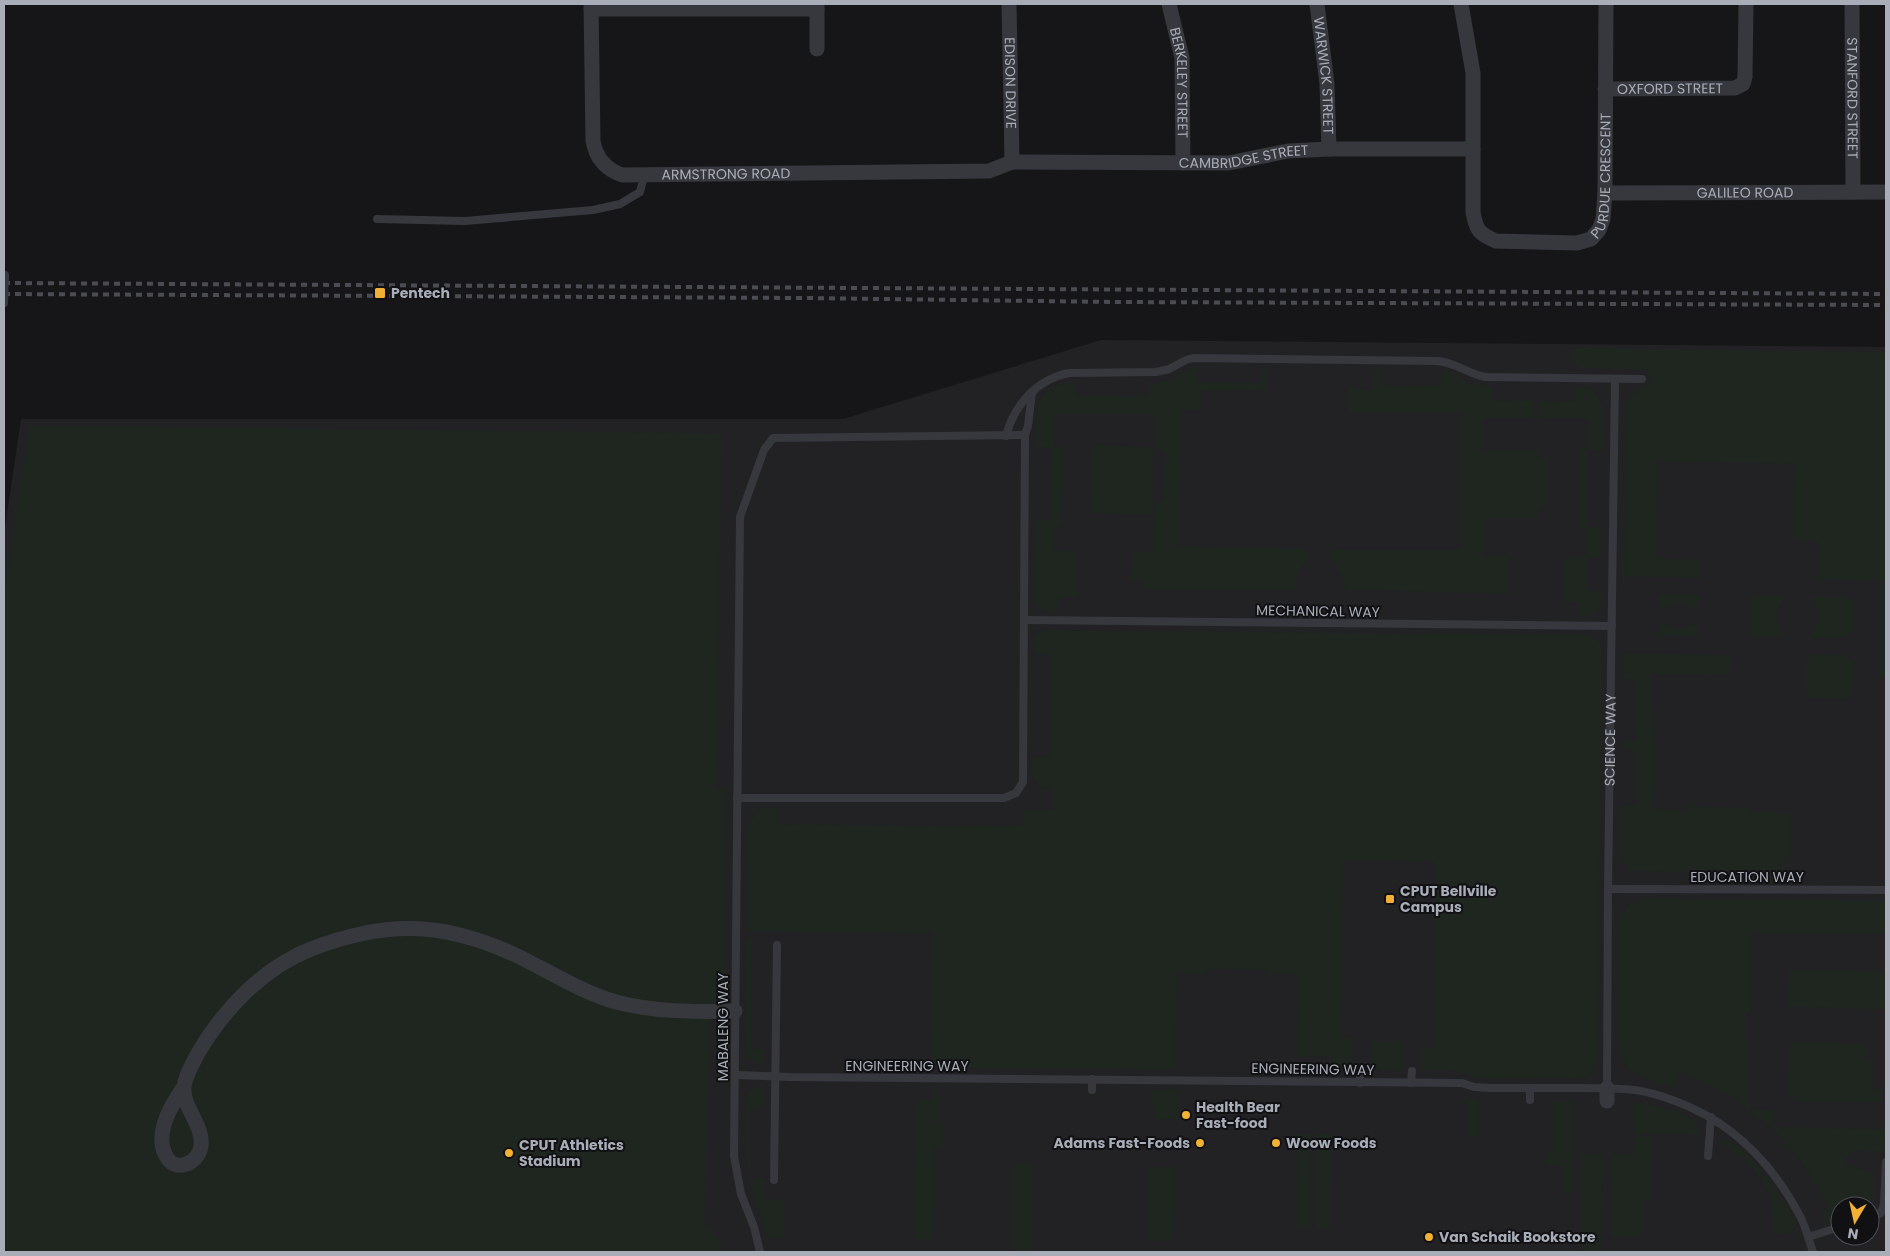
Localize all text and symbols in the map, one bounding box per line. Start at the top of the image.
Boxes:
street label: WARWICK STREET [1309,16,1339,135]
street label: BERKELEY STREET [1165,25,1193,139]
street label: EDISON DRIVE [1000,37,1021,129]
street label: STANFORD STREET [1842,37,1863,159]
street label: OXFORD STREET [1617,78,1724,99]
street label: PURDUE CRESCENT [1586,112,1615,243]
street label: CAMBRIDGE STREET [1179,140,1309,173]
street label: ARMSTRONG ROAD [661,163,790,185]
street label: GALILEO ROAD [1697,182,1794,203]
place label: Pentech [391,283,450,303]
marker: Pentech [373,286,387,300]
street label: MECHANICAL WAY [1256,600,1380,622]
street label: SCIENCE WAY [1599,694,1621,786]
street label: EDUCATION WAY [1690,867,1804,887]
place label: CPUT Bellville Campus [1400,881,1497,917]
marker: CPUT Bellville Campus [1384,893,1396,905]
street label: MABALENG WAY [713,973,733,1081]
street label: ENGINEERING WAY [845,1056,969,1076]
street label: ENGINEERING WAY [1251,1058,1375,1080]
place label: Health Bear Fast-food [1196,1097,1280,1133]
marker: Health Bear Fast-food [1180,1109,1192,1121]
place label: Adams Fast-Foods [1053,1133,1190,1153]
place label: Woow Foods [1286,1133,1377,1153]
place label: CPUT Athletics Stadium [519,1135,624,1171]
marker: Adams Fast-Foods [1194,1137,1206,1149]
marker: Woow Foods [1270,1137,1282,1149]
marker: CPUT Athletics Stadium [503,1147,515,1159]
north arrow [1830,1196,1880,1246]
text: N [1846,1223,1860,1245]
place label: Van Schaik Bookstore [1439,1227,1596,1247]
marker: Van Schaik Bookstore [1423,1231,1435,1243]

